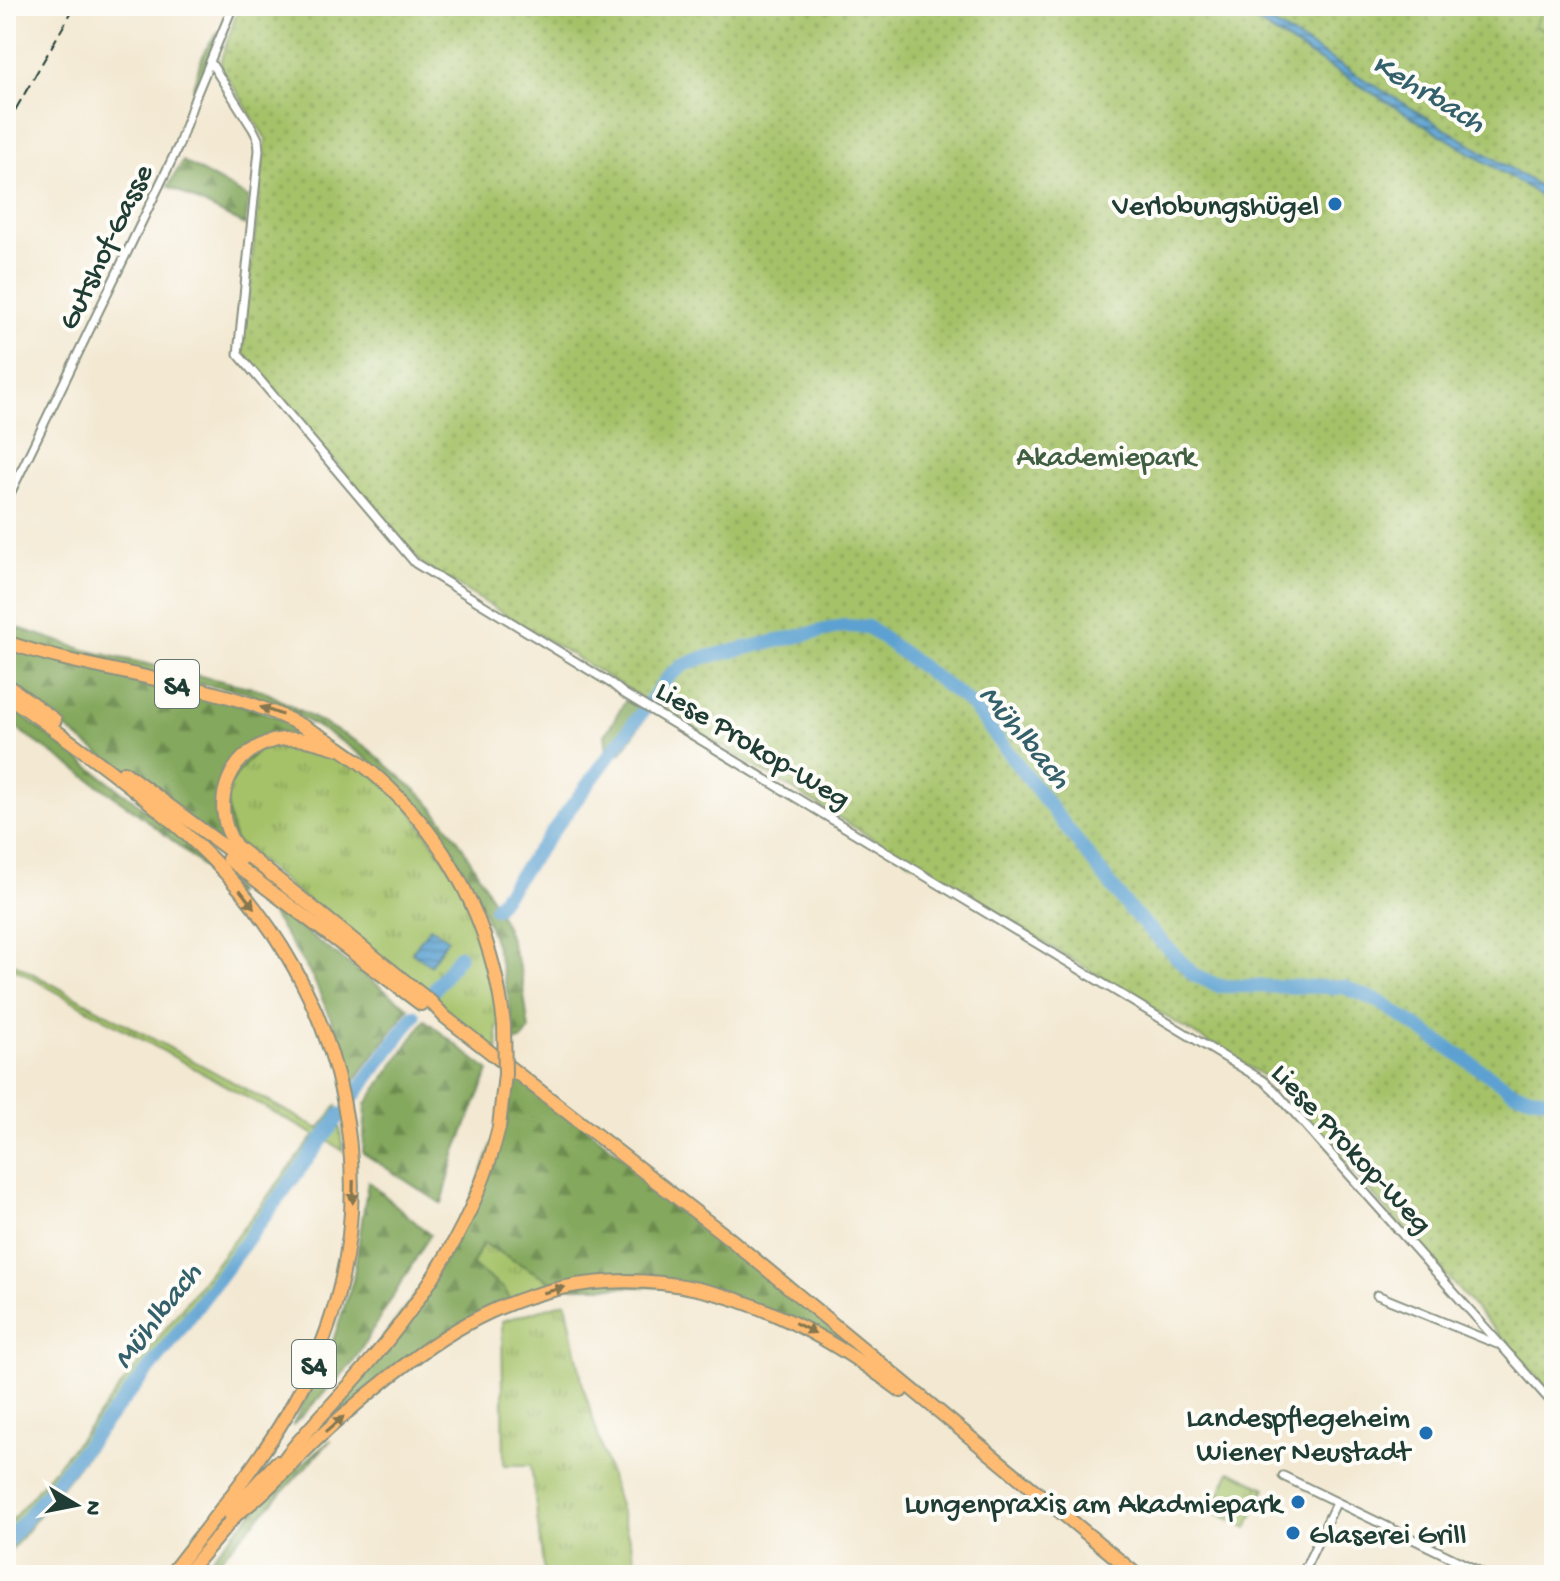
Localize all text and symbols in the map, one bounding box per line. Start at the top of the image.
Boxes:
water label: Kehrbach [1364,47,1492,144]
street label: Gutshof-Gasse [53,159,163,336]
place label: Verlobungshügel [1111,191,1319,226]
marker: Verlobungshügel [1326,195,1344,213]
park label: Akademiepark [1016,442,1198,477]
road number: S4 [155,660,199,708]
street label: Liese Prokop-Weg [648,675,855,819]
water label: Mühlbach [969,678,1078,799]
one-way arrow [259,705,283,717]
one-way arrow [239,888,255,909]
street label: Liese Prokop-Weg [1262,1057,1438,1243]
one-way arrow [346,1180,359,1205]
water label: Mühlbach [106,1256,213,1378]
one-way arrow [542,1283,567,1295]
one-way arrow [794,1321,817,1335]
road number: S4 [292,1340,336,1388]
place label: Landespflegeheim Wiener Neustadt [1186,1403,1413,1472]
one-way arrow [326,1415,345,1433]
marker: Landespflegeheim Wiener Neustadt [1417,1424,1435,1442]
north arrow [36,1465,116,1545]
place label: Lungenpraxis am Akadmiepark [904,1489,1285,1524]
marker: Lungenpraxis am Akadmiepark [1289,1493,1307,1511]
text: N [78,1498,106,1517]
place label: Glaserei Grill [1309,1520,1467,1555]
marker: Glaserei Grill [1284,1524,1302,1542]

